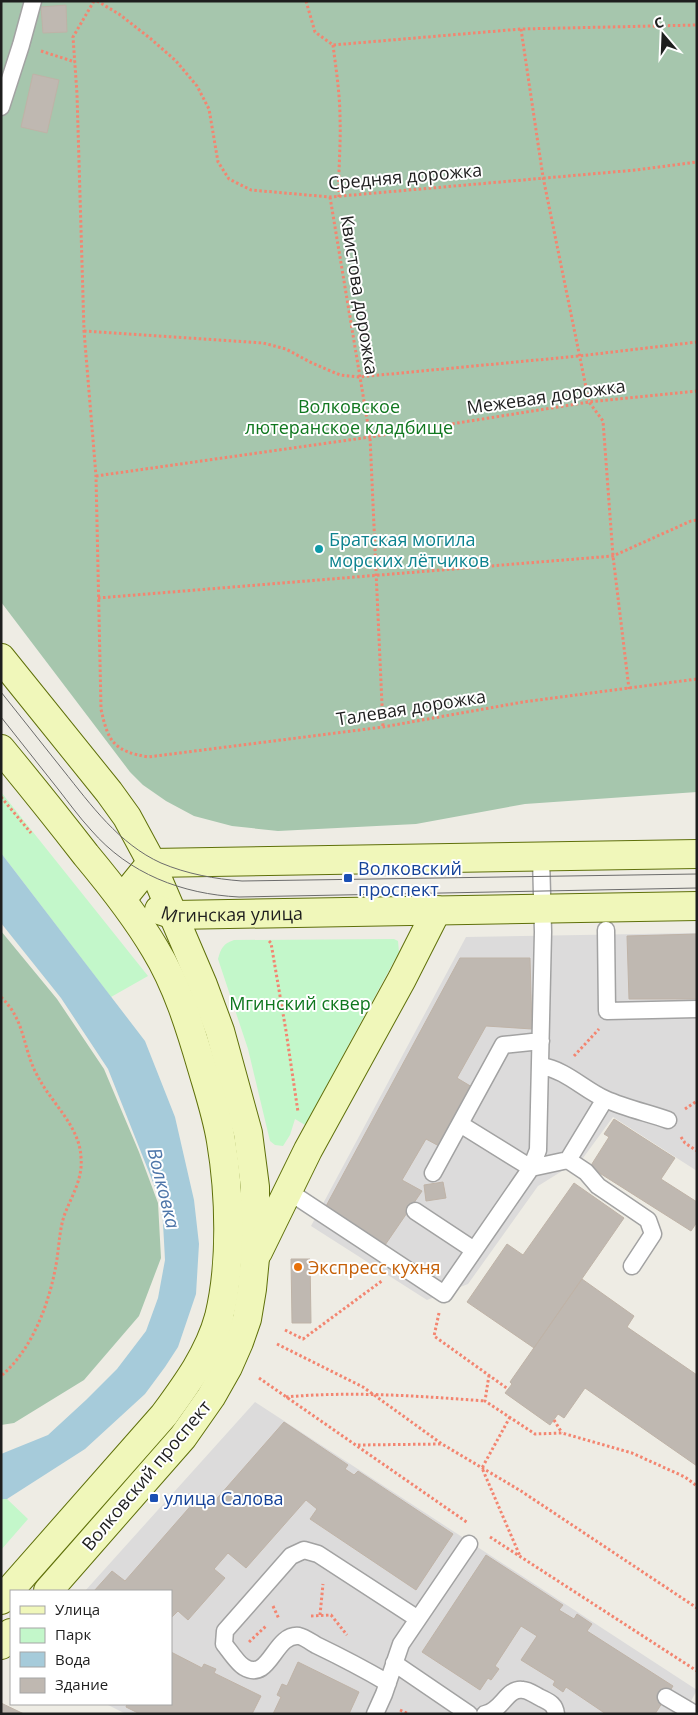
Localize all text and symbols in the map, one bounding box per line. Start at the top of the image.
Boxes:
north arrow [638,10,688,60]
text: С [651,12,666,33]
street label: Средняя дорожка [327,157,483,195]
street label: Квистова дорожка [336,213,384,377]
street label: Межевая дорожка [465,373,627,419]
park label: Волковское лютеранское кладбище [245,394,453,439]
place label: Братская могила морских лётчиков [329,527,489,572]
marker: Братская могила морских лётчиков [313,543,325,555]
street label: Талевая дорожка [335,683,487,731]
place label: Волковский проспект [358,856,462,901]
marker: Волковский проспект [342,872,354,884]
street label: Мгинская улица [158,900,303,928]
park label: Мгинский сквер [229,991,371,1015]
water label: Волковка [141,1145,187,1231]
place label: Экспресс кухня [308,1255,441,1279]
marker: Экспресс кухня [292,1261,304,1273]
street label: Волковский проспект [76,1394,216,1555]
place label: улица Салова [164,1486,284,1510]
marker: улица Салова [148,1492,160,1504]
legend [10,1590,172,1705]
text: Улица [55,1599,100,1619]
text: Парк [55,1624,91,1644]
text: Вода [55,1649,91,1669]
text: Здание [55,1674,108,1694]

